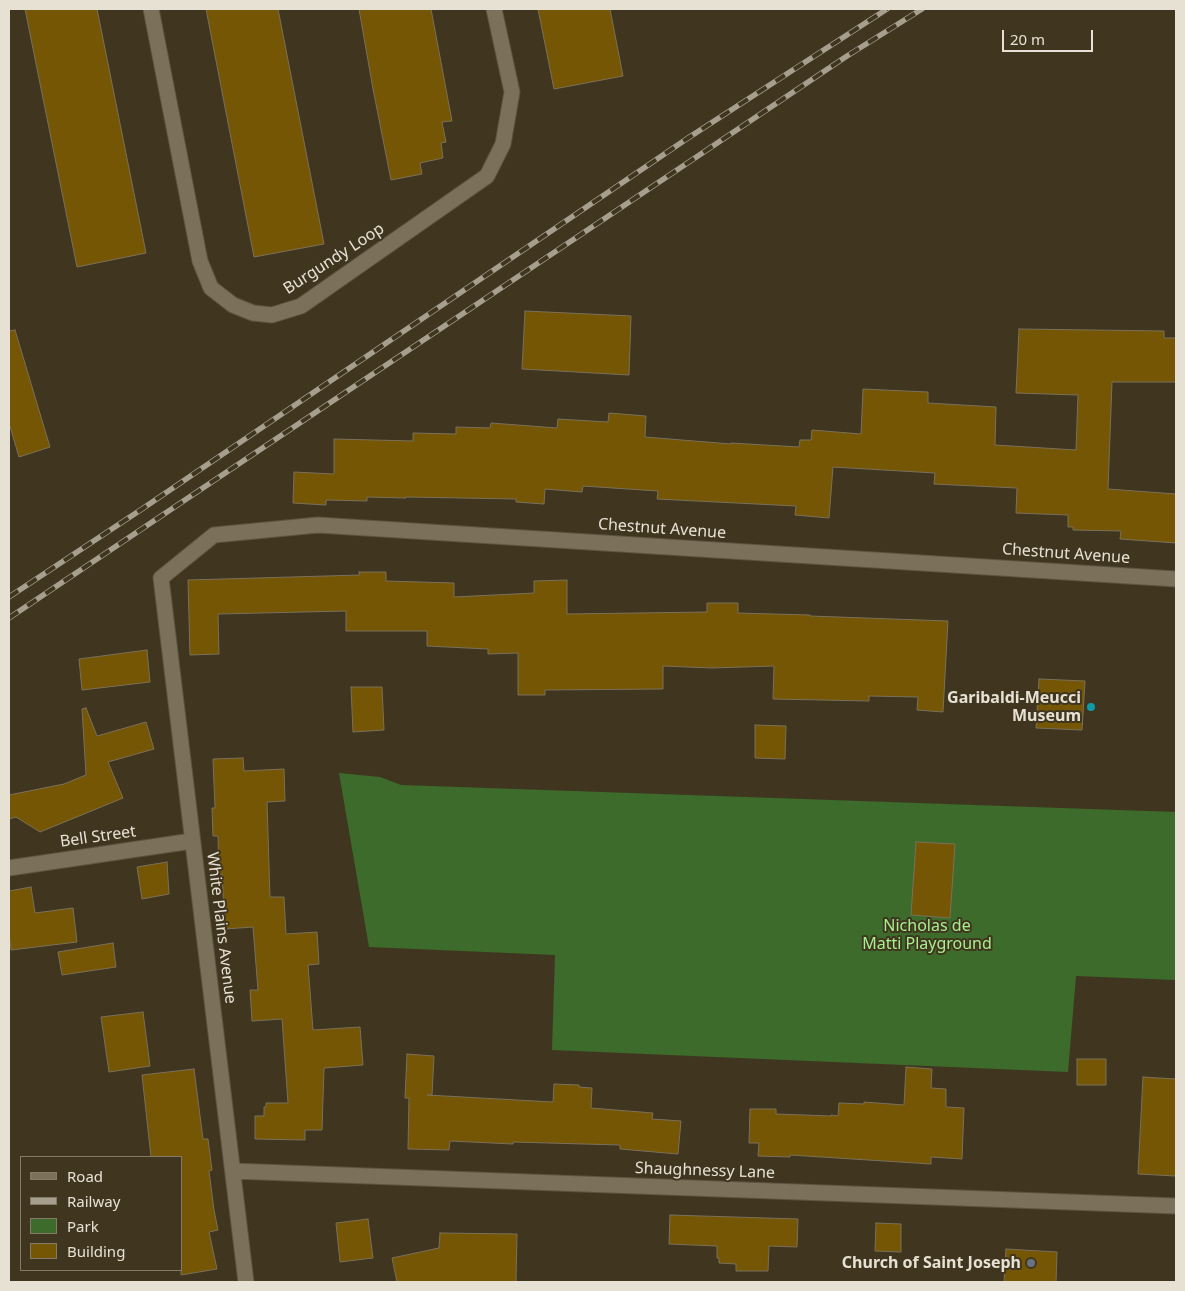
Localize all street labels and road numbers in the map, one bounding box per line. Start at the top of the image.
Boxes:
street label: Burgundy Loop [280,219,388,299]
street label: Chestnut Avenue [597,515,727,543]
street label: Chestnut Avenue [1001,540,1131,568]
street label: Bell Street [59,822,137,852]
street label: White Plains Avenue [202,851,240,1005]
street label: Shaughnessy Lane [635,1159,775,1183]

